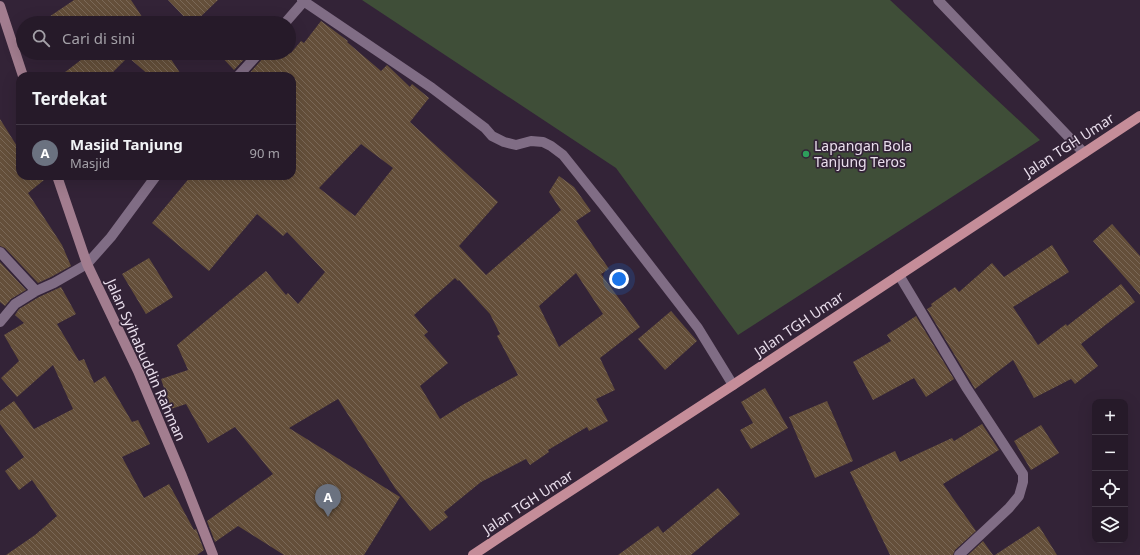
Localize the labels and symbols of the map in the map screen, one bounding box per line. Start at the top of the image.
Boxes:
street label: Jalan TGH Umar [1018,108,1118,182]
place label: Lapangan Bola Tanjung Teros [814,136,912,171]
marker: Lapangan Bola Tanjung Teros [801,149,811,159]
your location [609,269,629,289]
street label: Jalan Syihabuddin Rahman [101,274,191,444]
street label: Jalan TGH Umar [749,286,847,362]
street label: Jalan TGH Umar [477,465,577,539]
pin: A [315,484,341,517]

